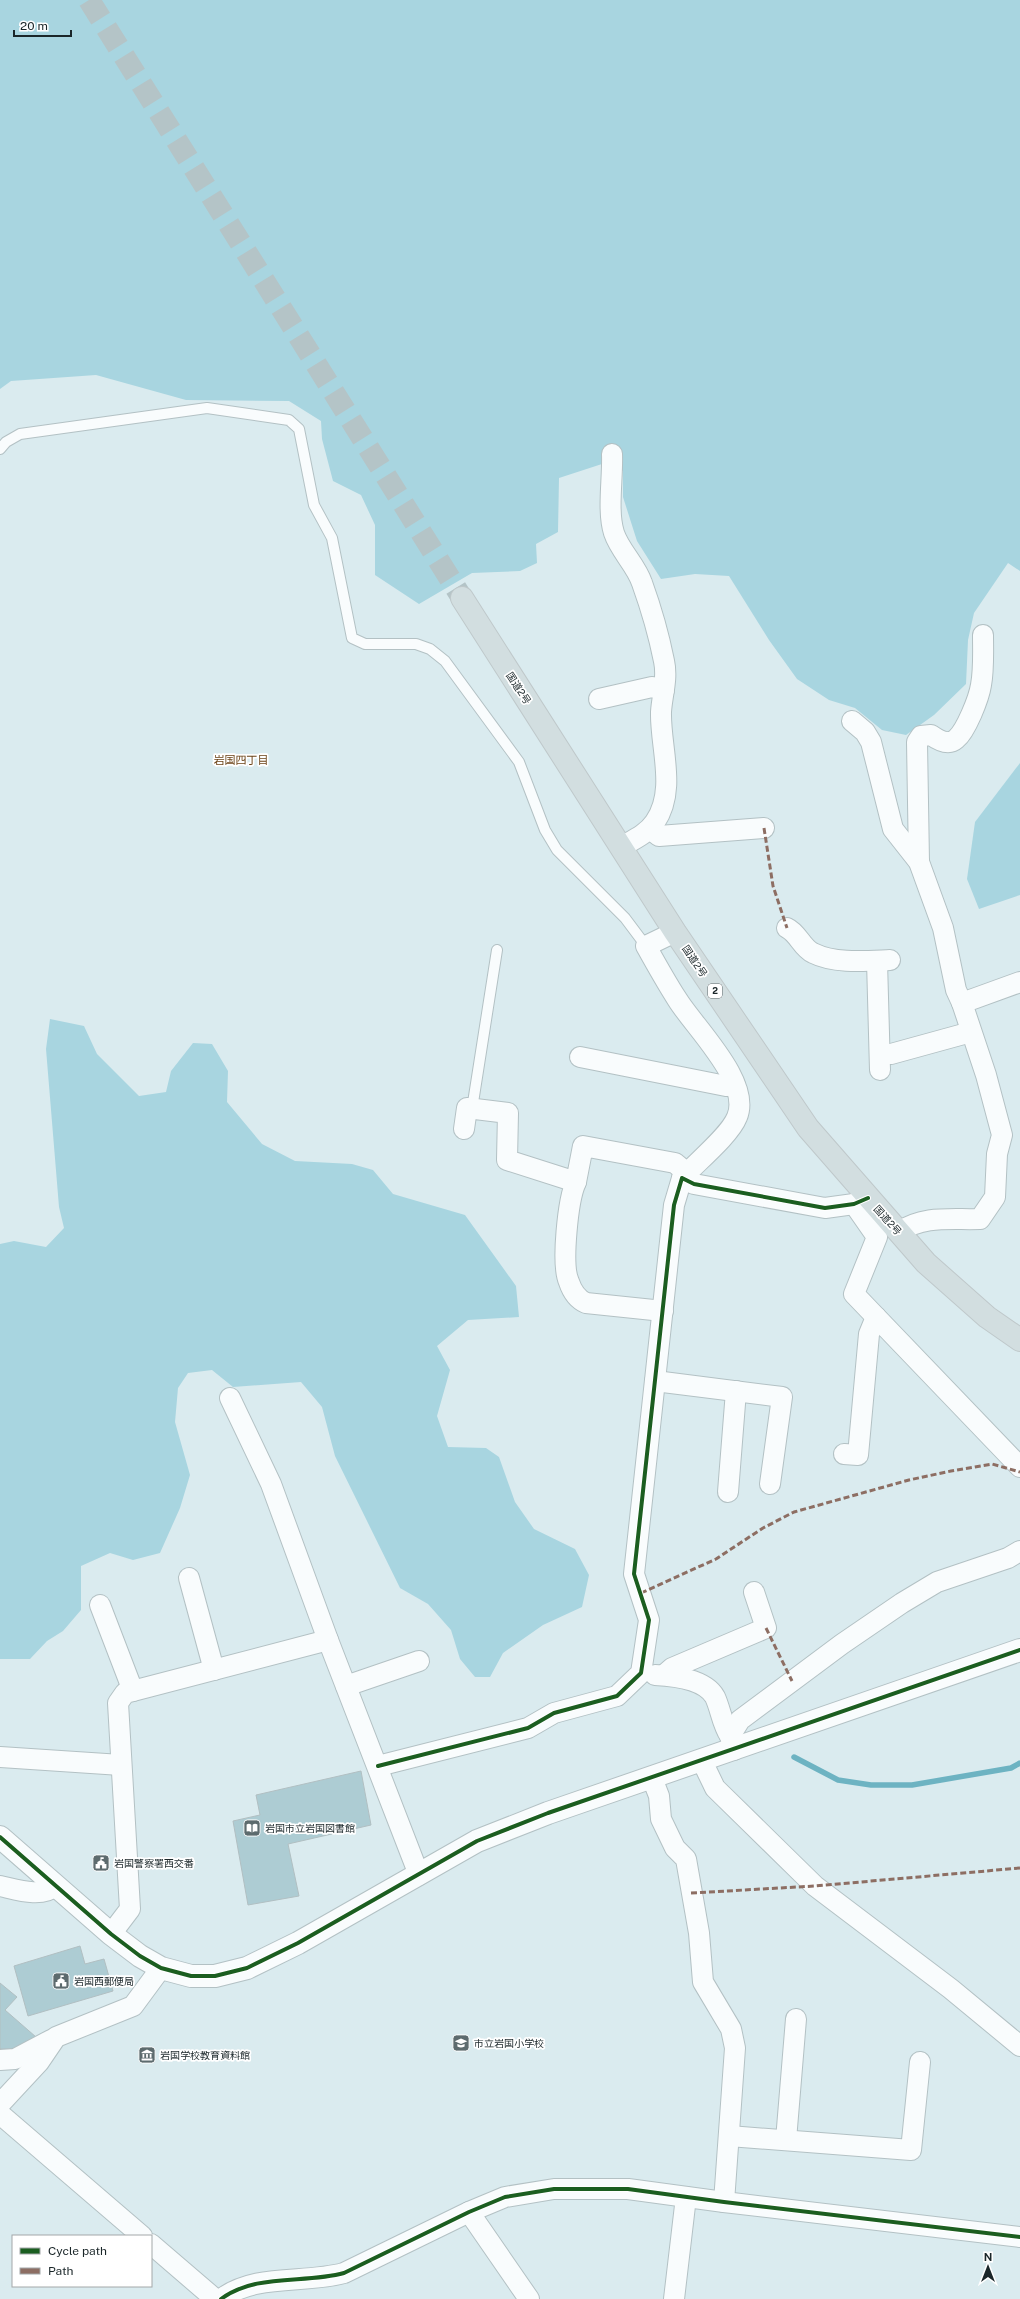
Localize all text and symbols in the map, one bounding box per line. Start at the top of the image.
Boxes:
scale bar [14,12,71,38]
text: 20 m [20,19,48,33]
street label: 国道2号 [504,670,534,706]
district label: 岩国四丁目 [214,754,269,766]
street label: 国道2号 [680,943,710,979]
road number: 2 [708,984,722,998]
street label: 国道2号 [872,1203,904,1237]
library icon: 岩国市立岩国図書館 [242,1818,262,1838]
place label: 岩国市立岩国図書館 [265,1822,355,1834]
public building icon: 岩国警察署西交番 [91,1853,111,1873]
place label: 岩国警察署西交番 [114,1857,194,1869]
public building icon: 岩国西郵便局 [51,1971,71,1991]
place label: 岩国西郵便局 [74,1975,134,1987]
school or university icon: 市立岩国小学校 [451,2033,471,2053]
place label: 市立岩国小学校 [474,2037,544,2049]
museum icon: 岩国学校教育資料館 [137,2045,157,2065]
place label: 岩国学校教育資料館 [160,2049,250,2061]
legend [12,2235,152,2287]
text: Cycle path [48,2244,107,2258]
north arrow [968,2247,1008,2287]
text: N [984,2251,992,2263]
text: Path [48,2264,74,2278]

